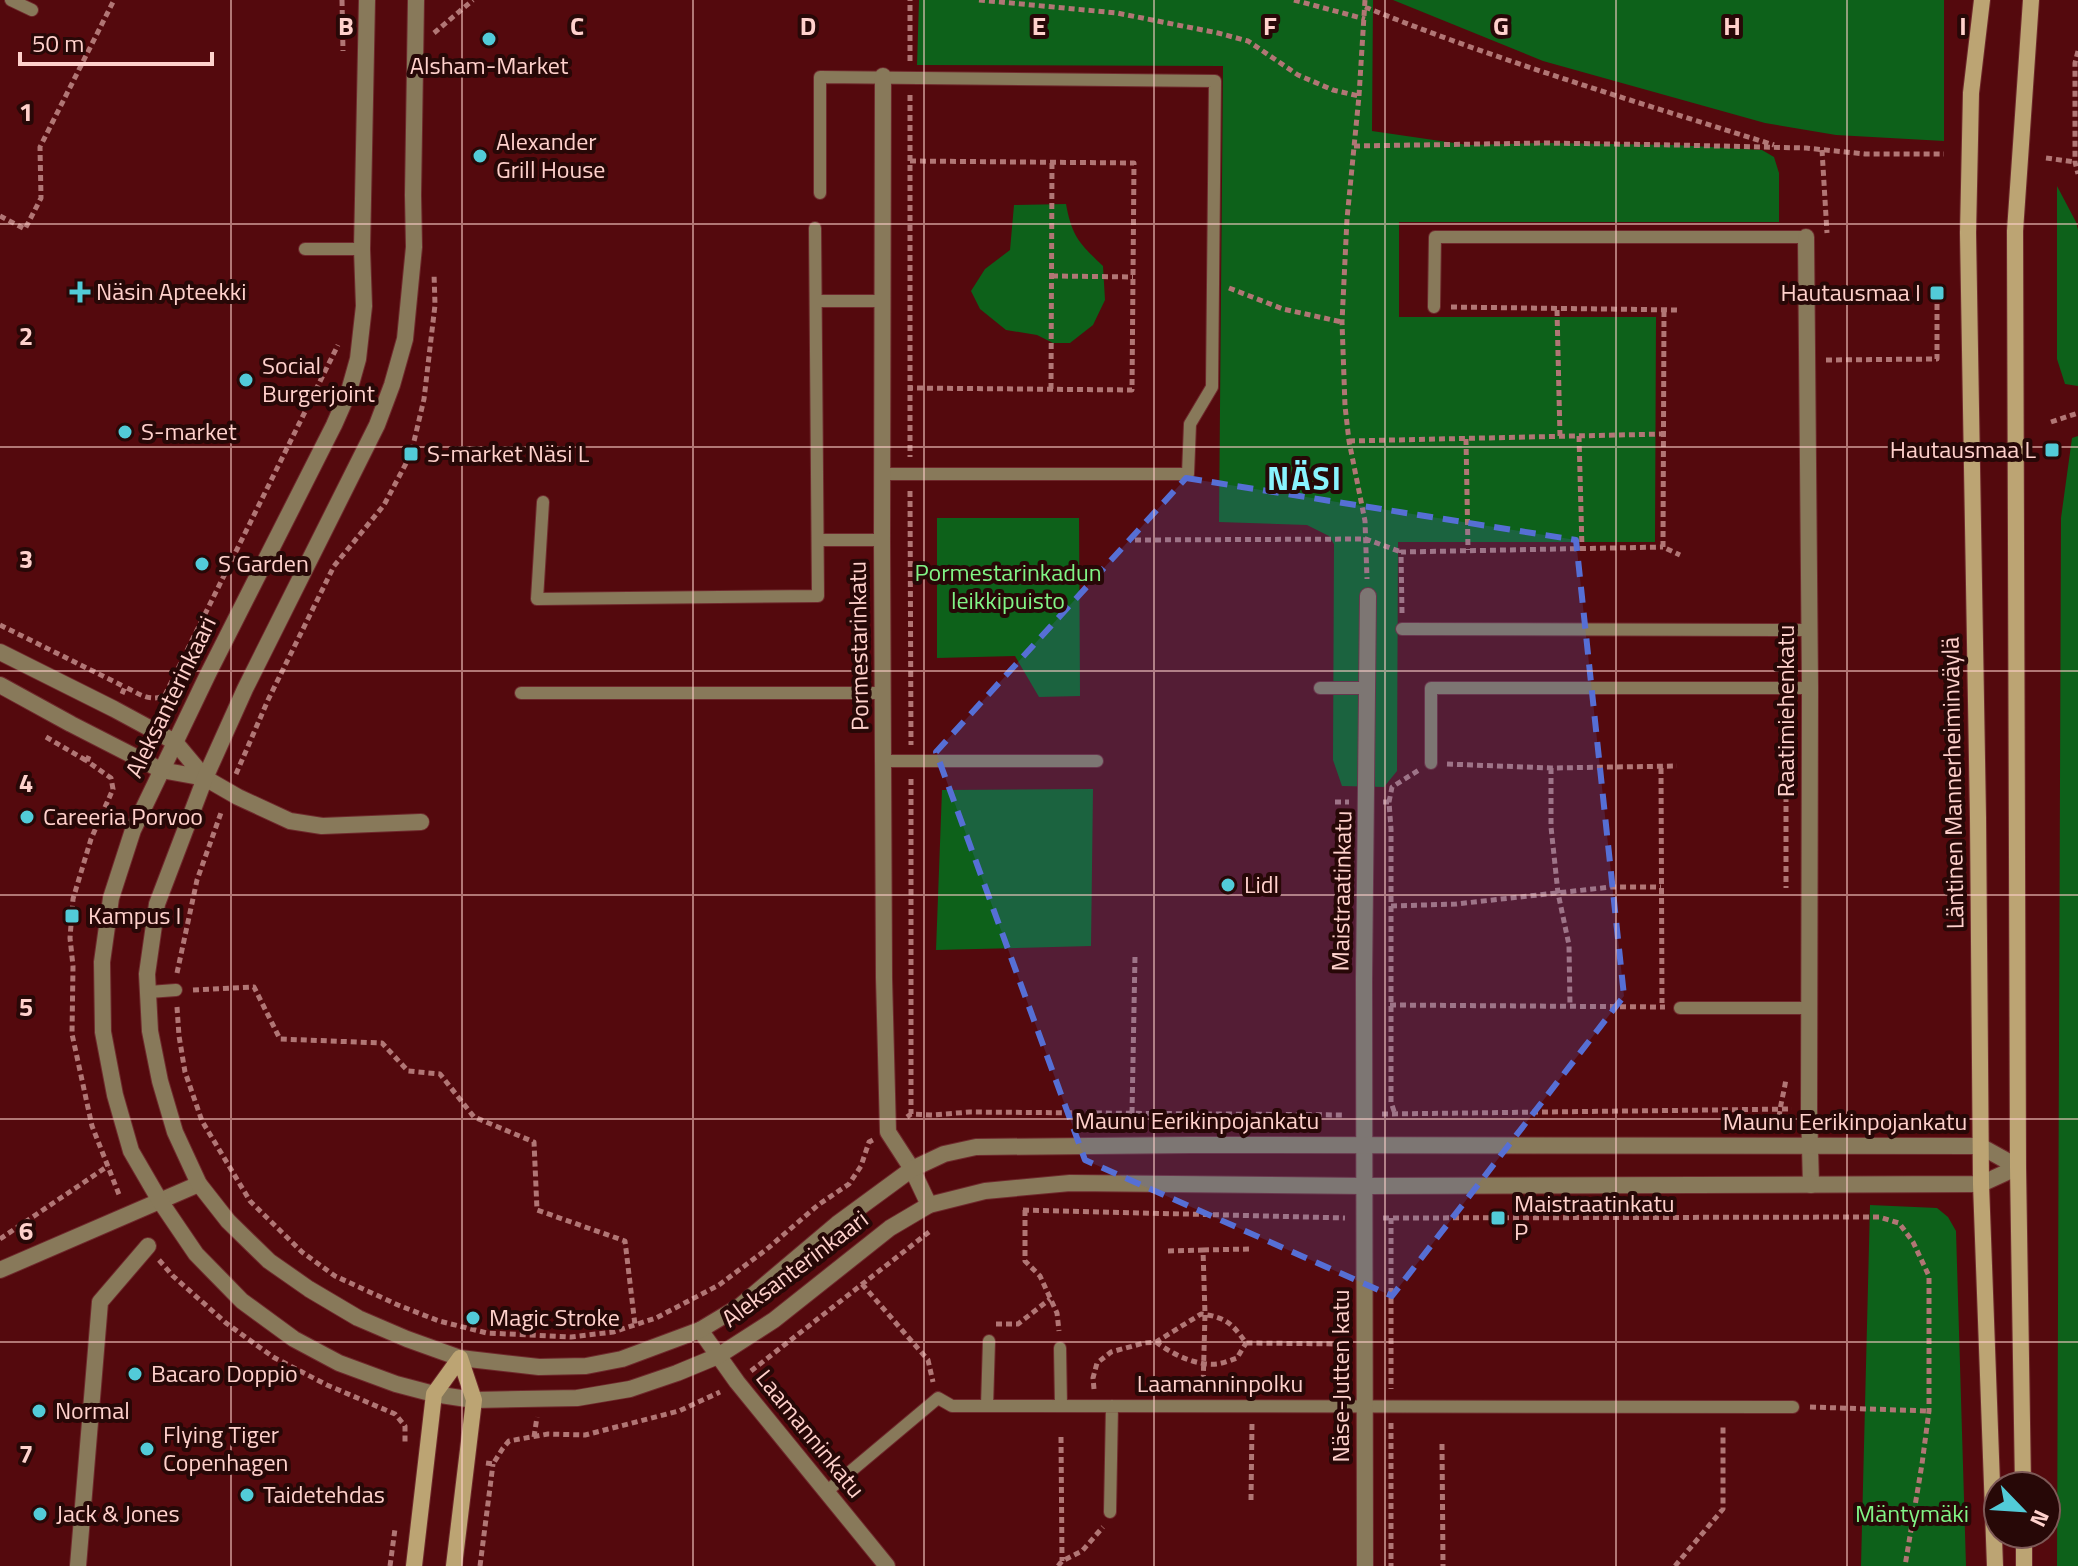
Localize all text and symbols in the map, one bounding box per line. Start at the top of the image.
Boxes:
text: B [338,6,354,45]
text: C [570,6,584,45]
text: D [800,6,816,45]
text: E [1032,6,1046,45]
text: F [1263,6,1277,45]
text: G [1493,6,1509,45]
text: H [1723,6,1741,45]
text: I [1959,6,1967,45]
scale bar [20,16,212,66]
text: 50 m [32,25,84,61]
marker: Alsham-Market [480,30,498,48]
place label: Alsham-Market [410,47,569,83]
text: 1 [19,92,33,131]
place label: Alexander Grill House [496,123,606,187]
marker: Alexander Grill House [471,147,489,165]
place label: Näsin Apteekki [96,273,247,309]
place label: Hautausmaa I [1780,274,1921,310]
marker: Näsin Apteekki [71,283,89,301]
marker: Hautausmaa I [1928,284,1946,302]
text: 2 [19,316,33,355]
place label: Social Burgerjoint [262,347,375,411]
marker: Social Burgerjoint [237,371,255,389]
place label: S-market [141,413,237,449]
marker: S-market [116,423,134,441]
place label: Hautausmaa L [1890,431,2036,467]
place label: S-market Näsi L [427,435,590,471]
marker: Hautausmaa L [2043,441,2061,459]
marker: S-market Näsi L [402,445,420,463]
district label: NÄSI [1267,454,1343,502]
text: 3 [19,539,33,578]
place label: S Garden [218,545,309,581]
park label: Pormestarinkadun leikkipuisto [914,554,1102,618]
marker: S Garden [193,555,211,573]
street label: Pormestarinkatu [839,561,877,731]
street label: Aleksanterinkaari [115,610,225,783]
street label: Raatimiehenkatu [1767,625,1803,797]
street label: Läntinen Mannerheiminväylä [1931,637,1973,929]
text: 4 [19,763,33,802]
place label: Careeria Porvoo [43,798,203,834]
marker: Careeria Porvoo [18,808,36,826]
street label: Maistraatinkatu [1322,810,1360,972]
place label: Lidl [1244,866,1279,902]
marker: Lidl [1219,876,1237,894]
place label: Kampus I [88,897,181,933]
marker: Kampus I [63,907,81,925]
text: 5 [19,987,33,1026]
street label: Maunu Eerikinpojankatu [1075,1102,1319,1138]
street label: Maunu Eerikinpojankatu [1723,1103,1967,1139]
place label: Maistraatinkatu P [1514,1185,1675,1249]
street label: Aleksanterinkaari [713,1201,875,1335]
marker: Maistraatinkatu P [1489,1209,1507,1227]
text: 6 [19,1211,33,1250]
street label: Näse-Jutten katu [1322,1290,1358,1462]
place label: Magic Stroke [489,1299,620,1335]
marker: Magic Stroke [464,1309,482,1327]
place label: Bacaro Doppio [151,1355,298,1391]
street label: Laamanninkatu [748,1361,874,1505]
marker: Bacaro Doppio [126,1365,144,1383]
street label: Laamanninpolku [1137,1365,1303,1401]
place label: Normal [55,1392,130,1428]
marker: Normal [30,1402,48,1420]
place label: Flying Tiger Copenhagen [163,1416,288,1480]
text: 7 [19,1434,33,1473]
marker: Flying Tiger Copenhagen [138,1440,156,1458]
north arrow [1982,1470,2062,1550]
place label: Taidetehdas [263,1476,385,1512]
marker: Taidetehdas [238,1486,256,1504]
place label: Jack & Jones [56,1495,180,1531]
park label: Mäntymäki [1855,1495,1969,1531]
text: N [2021,1504,2059,1533]
marker: Jack & Jones [31,1505,49,1523]

